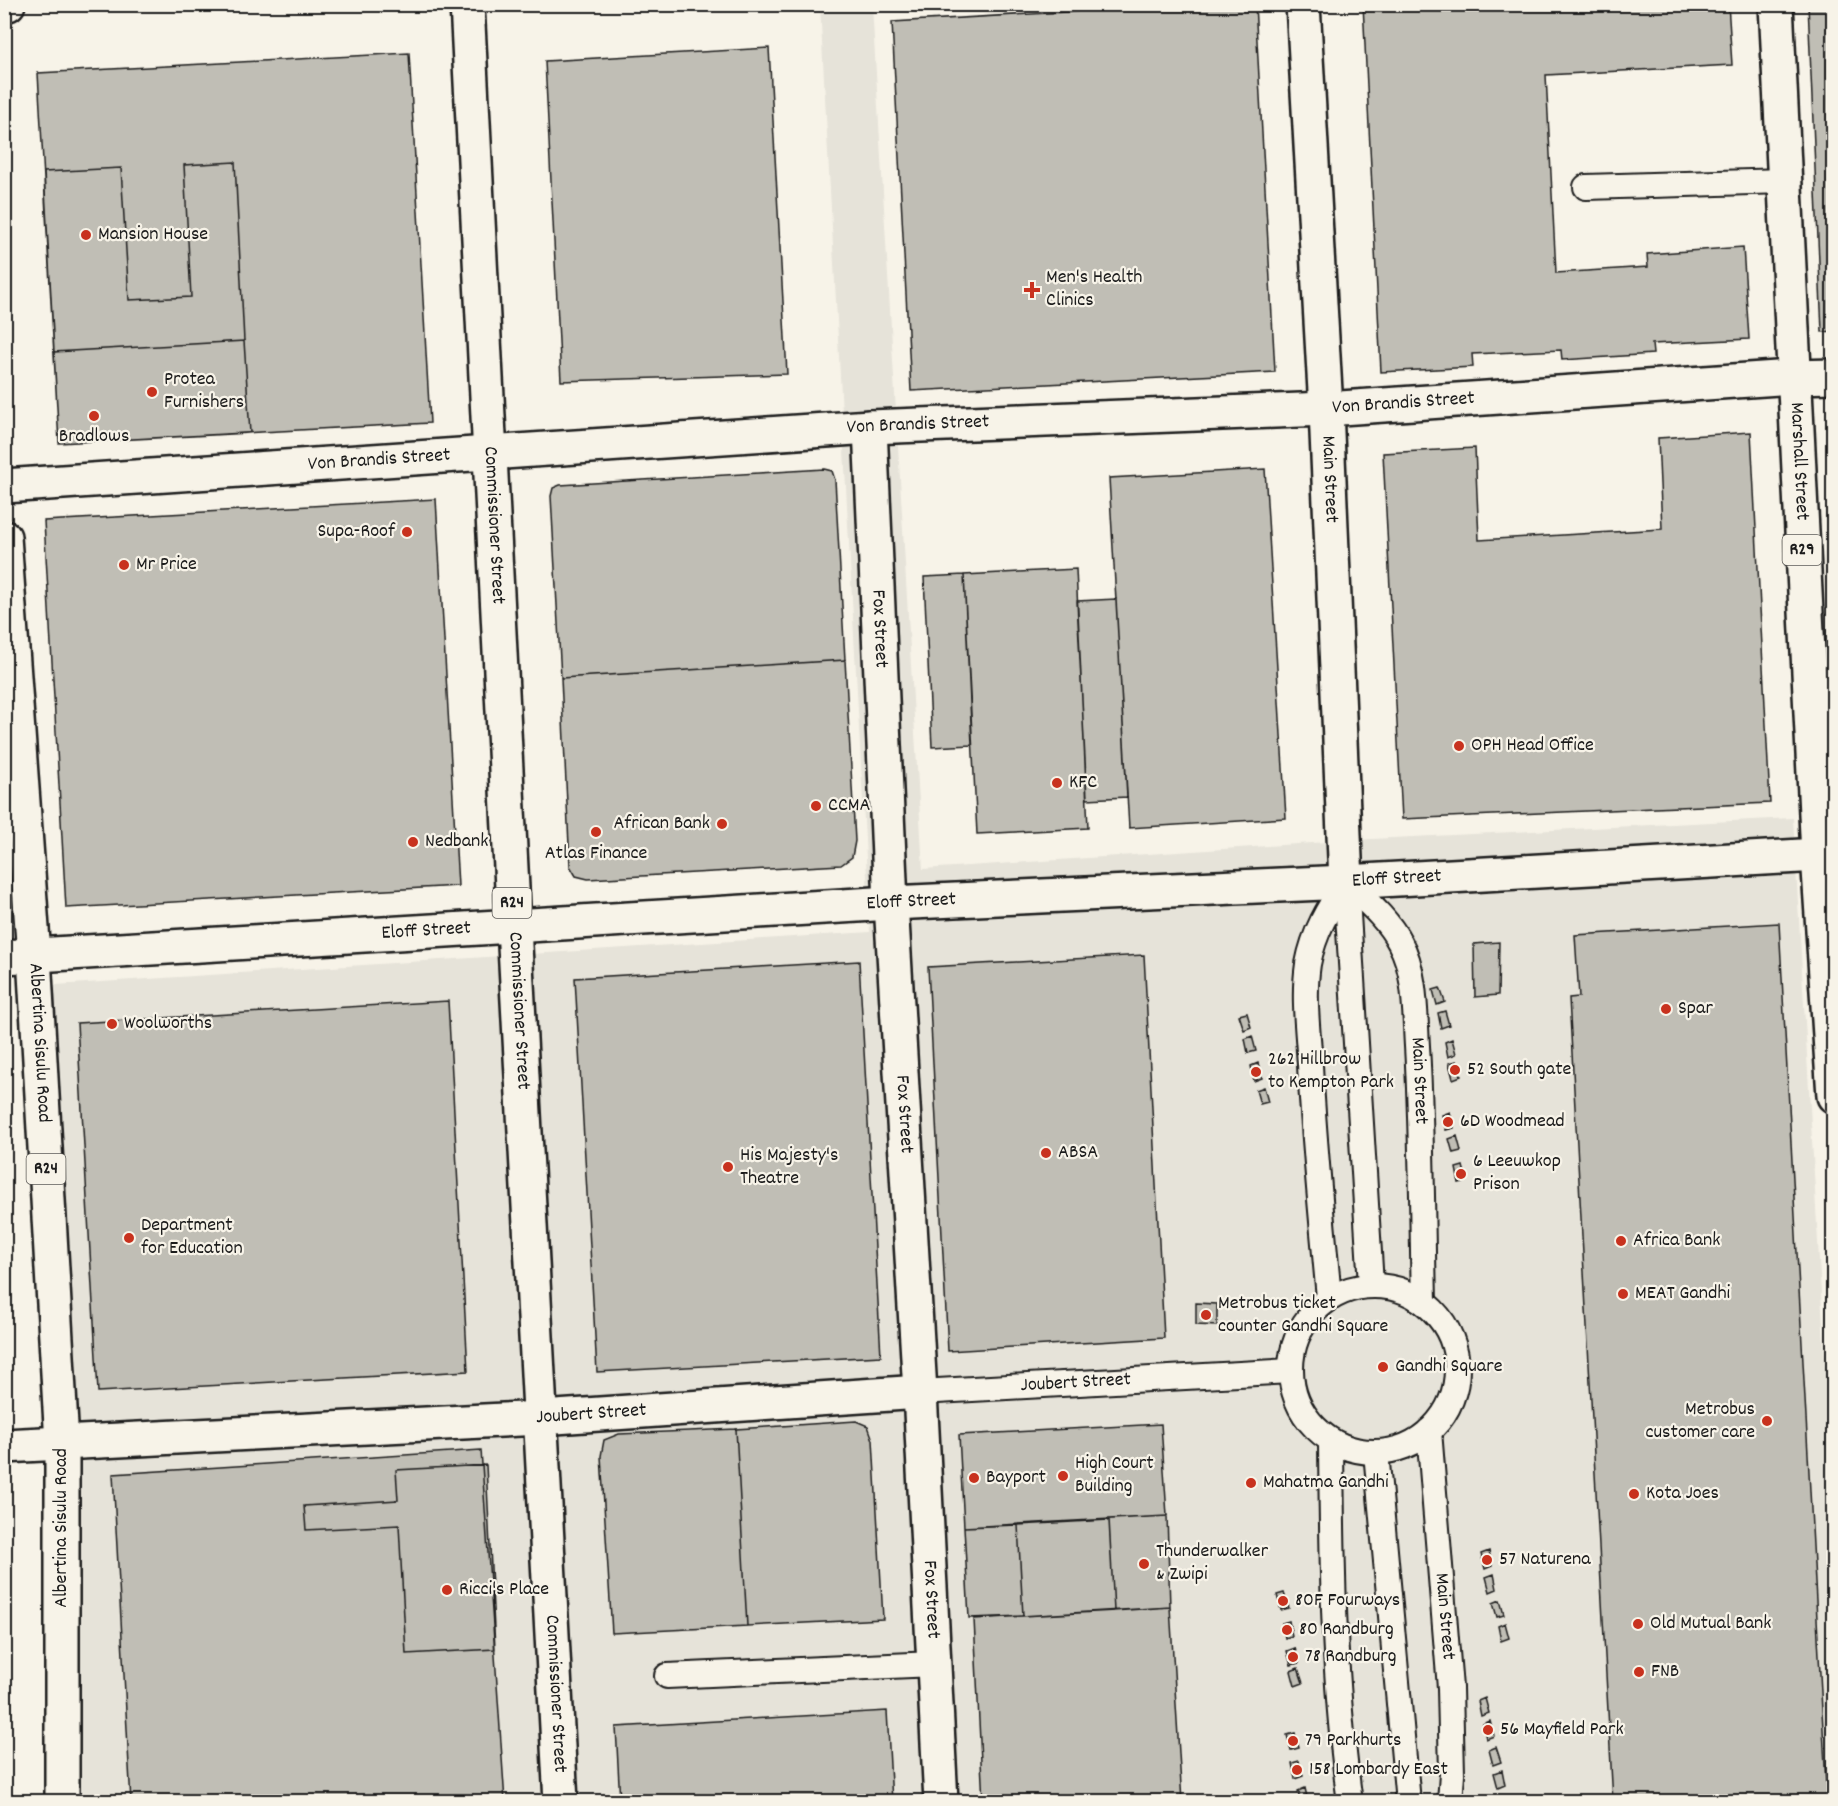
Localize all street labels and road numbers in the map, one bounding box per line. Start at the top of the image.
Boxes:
street label: Von Brandis Street [1331,385,1476,423]
street label: Marshall Street [1782,402,1815,521]
street label: Von Brandis Street [846,408,990,443]
street label: Main Street [1313,435,1345,523]
street label: Von Brandis Street [307,442,451,479]
street label: Commissioner Street [476,446,512,605]
road number: R29 [1782,535,1822,565]
street label: Fox Street [863,589,895,669]
street label: Eloff Street [1351,863,1442,896]
street label: Eloff Street [866,886,957,918]
road number: R24 [492,888,532,918]
street label: Eloff Street [381,915,472,948]
street label: Commissioner Street [500,931,537,1090]
street label: Albertina Sisulu Road [20,962,58,1123]
street label: Main Street [1403,1036,1434,1125]
street label: Fox Street [887,1074,920,1154]
road number: R24 [26,1154,66,1184]
street label: Joubert Street [1020,1366,1132,1400]
street label: Joubert Street [535,1397,647,1432]
street label: Albertina Sisulu Road [48,1448,76,1608]
street label: Fox Street [915,1559,947,1639]
street label: Main Street [1427,1572,1462,1661]
street label: Commissioner Street [537,1614,573,1773]

